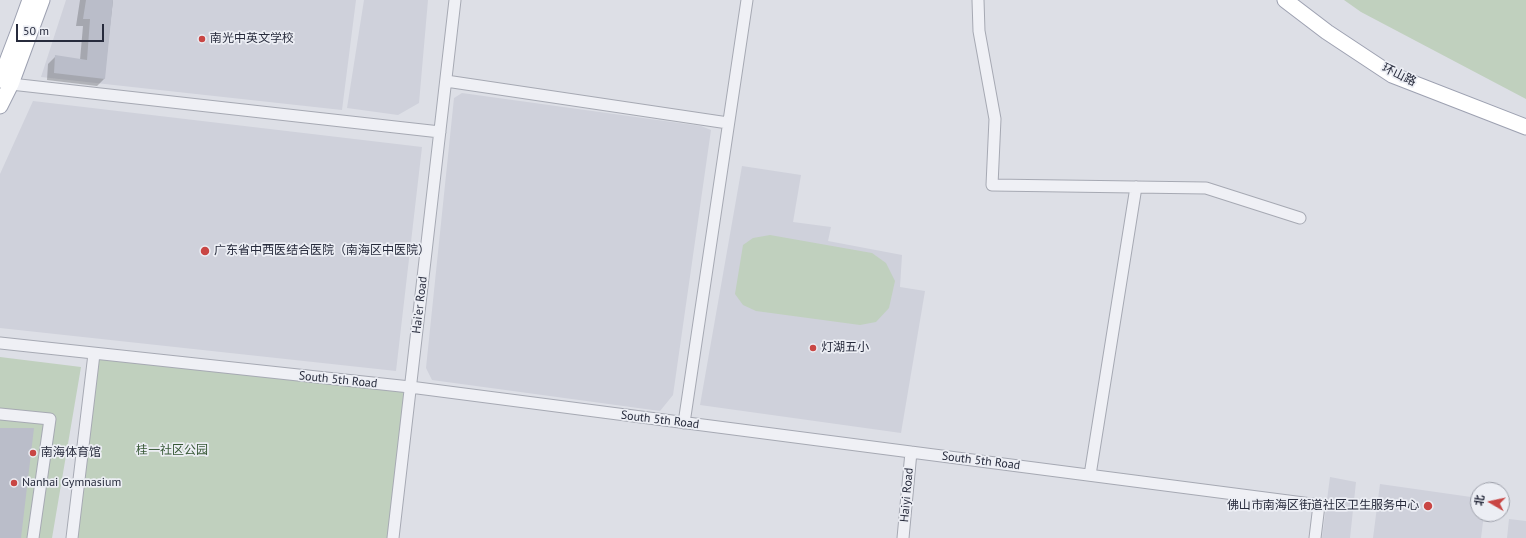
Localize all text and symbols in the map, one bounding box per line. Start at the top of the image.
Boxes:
scale bar [18,16,106,42]
text: 50 m [23,23,49,38]
place label: 南光中英文学校 [210,32,294,46]
marker: 南光中英文学校 [197,34,207,44]
street label: 环山路 [1380,61,1418,89]
place label: 广东省中西医结合医院（南海区中医院） [214,244,430,258]
marker: 广东省中西医结合医院（南海区中医院） [199,245,211,257]
street label: Hai'er Road [409,276,431,334]
place label: 灯湖五小 [821,341,869,355]
marker: 灯湖五小 [808,343,818,353]
street label: South 5th Road [298,369,378,391]
street label: South 5th Road [620,408,700,432]
park label: 桂一社区公园 [136,444,208,458]
place label: 南海体育馆 [41,446,101,460]
marker: 南海体育馆 [28,448,38,458]
street label: South 5th Road [941,449,1021,473]
street label: Haiyi Road [897,467,917,523]
place label: Nanhai Gymnasium [22,476,121,490]
marker: Nanhai Gymnasium [9,478,19,488]
north arrow [1470,482,1510,522]
text: 北 [1471,494,1487,507]
place label: 佛山市南海区街道社区卫生服务中心 [1227,499,1419,513]
marker: 佛山市南海区街道社区卫生服务中心 [1422,500,1434,512]

